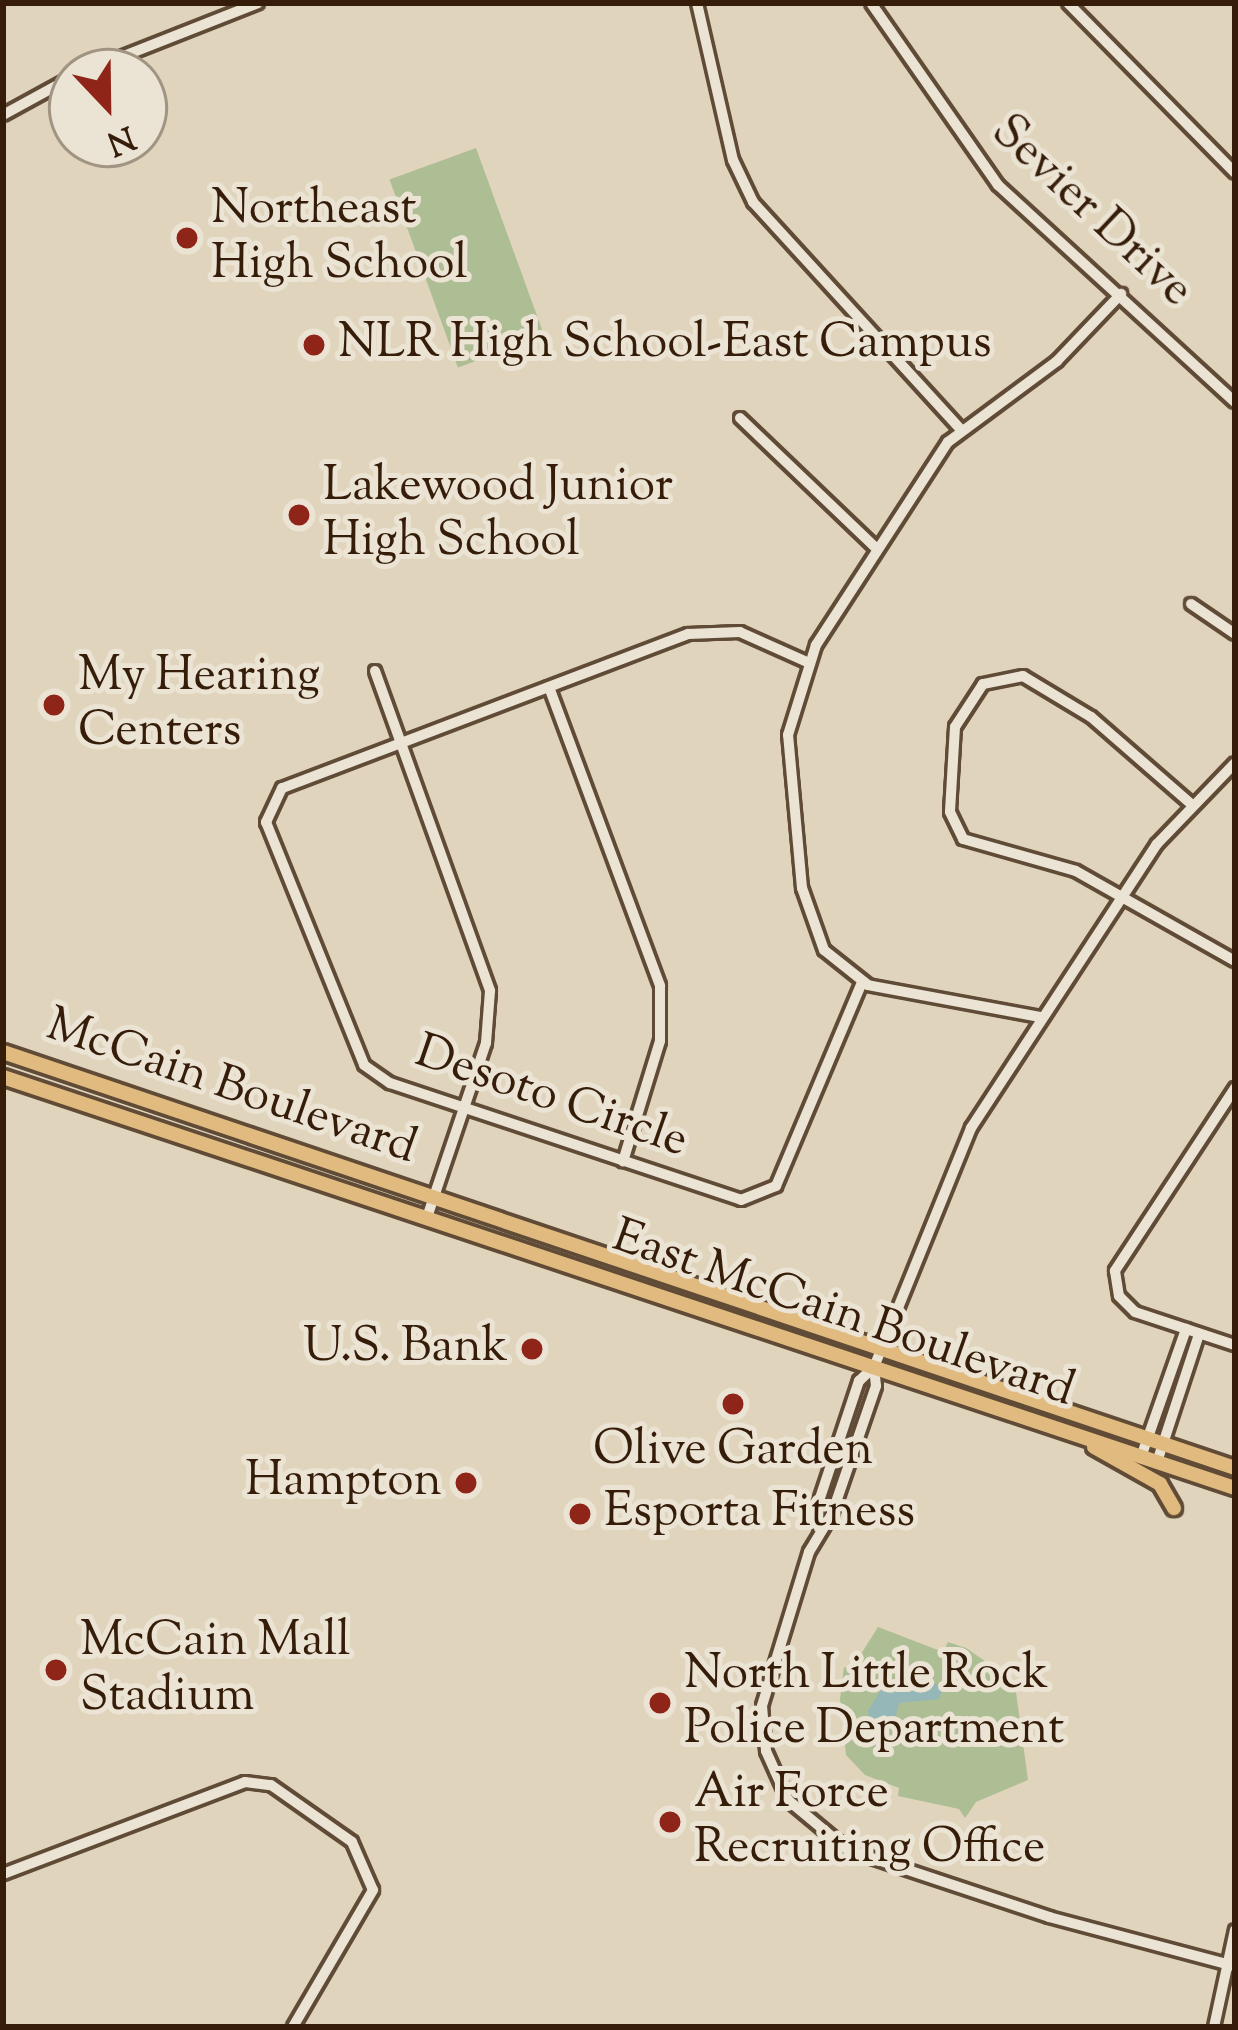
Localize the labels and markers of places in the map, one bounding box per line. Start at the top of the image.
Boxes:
place label: Northeast High School [211,181,468,294]
marker: Northeast High School [174,225,200,251]
place label: NLR High School-East Campus [338,316,992,374]
marker: NLR High School-East Campus [301,332,327,358]
place label: Lakewood Junior High School [323,458,673,571]
marker: Lakewood Junior High School [286,502,312,528]
place label: My Hearing Centers [78,648,320,761]
marker: My Hearing Centers [41,692,67,718]
place label: U.S. Bank [303,1320,508,1378]
marker: U.S. Bank [519,1336,545,1362]
marker: Olive Garden [720,1391,746,1417]
place label: Olive Garden [593,1423,873,1481]
place label: Hampton [245,1454,442,1512]
marker: Hampton [453,1470,479,1496]
place label: Esporta Fitness [604,1485,915,1543]
marker: Esporta Fitness [567,1501,593,1527]
place label: McCain Mall Stadium [80,1613,350,1726]
place label: North Little Rock Police Department [684,1646,1064,1759]
marker: McCain Mall Stadium [43,1657,69,1683]
marker: North Little Rock Police Department [647,1690,673,1716]
place label: Air Force Recruiting Office [694,1765,1045,1878]
marker: Air Force Recruiting Office [657,1809,683,1835]

